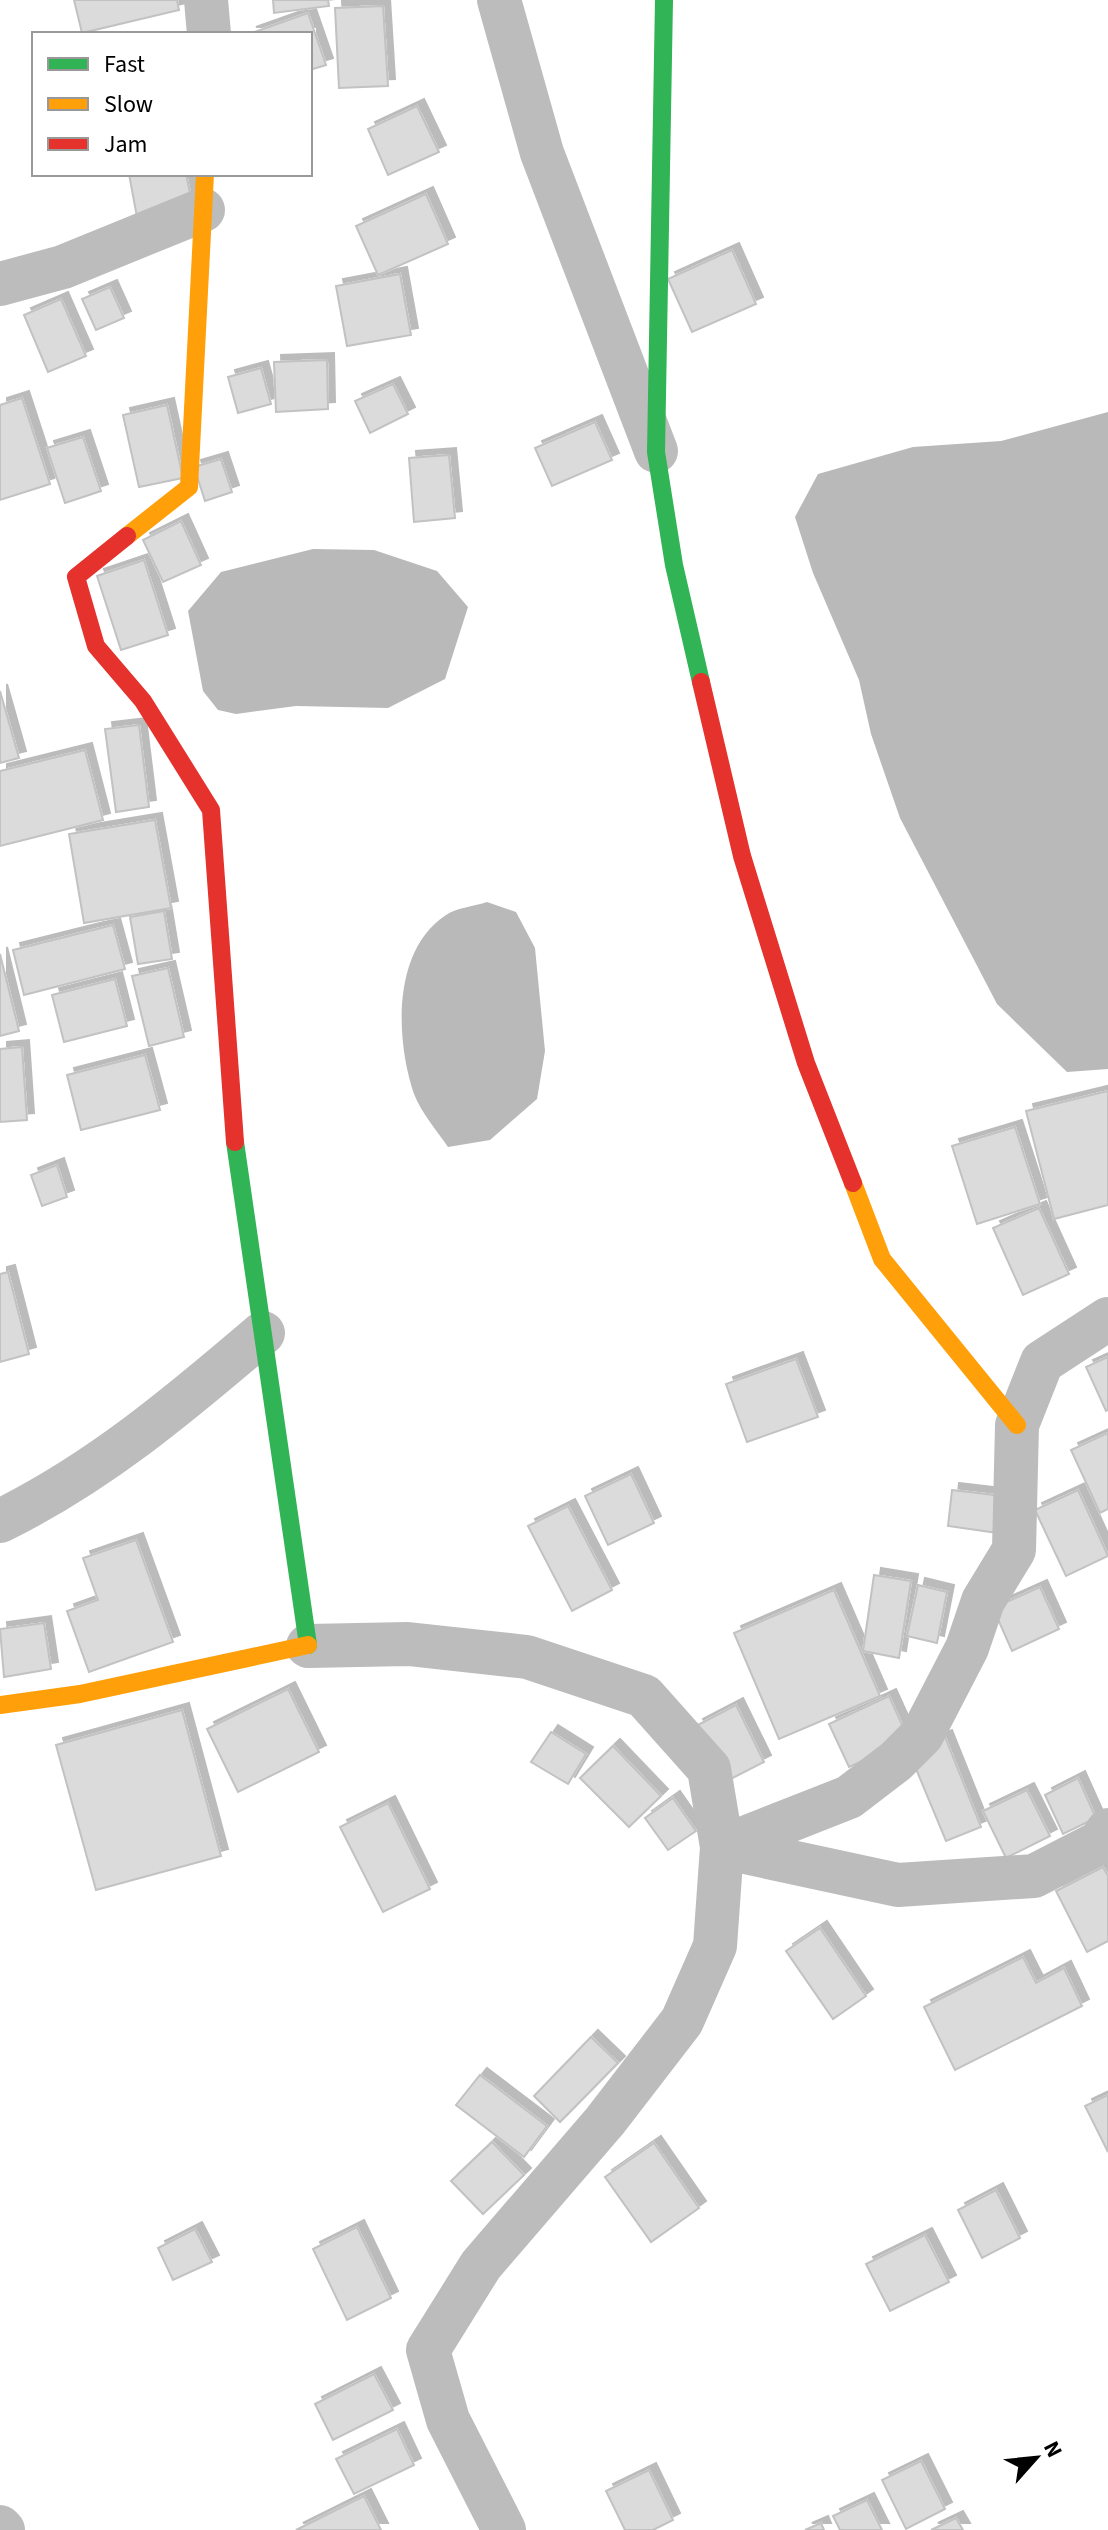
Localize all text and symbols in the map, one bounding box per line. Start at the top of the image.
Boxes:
legend [32,32,312,176]
text: Fast [104,47,145,82]
text: Slow [104,87,153,122]
text: Jam [104,127,148,162]
north arrow [996,2418,1076,2498]
text: N [1035,2436,1071,2463]

